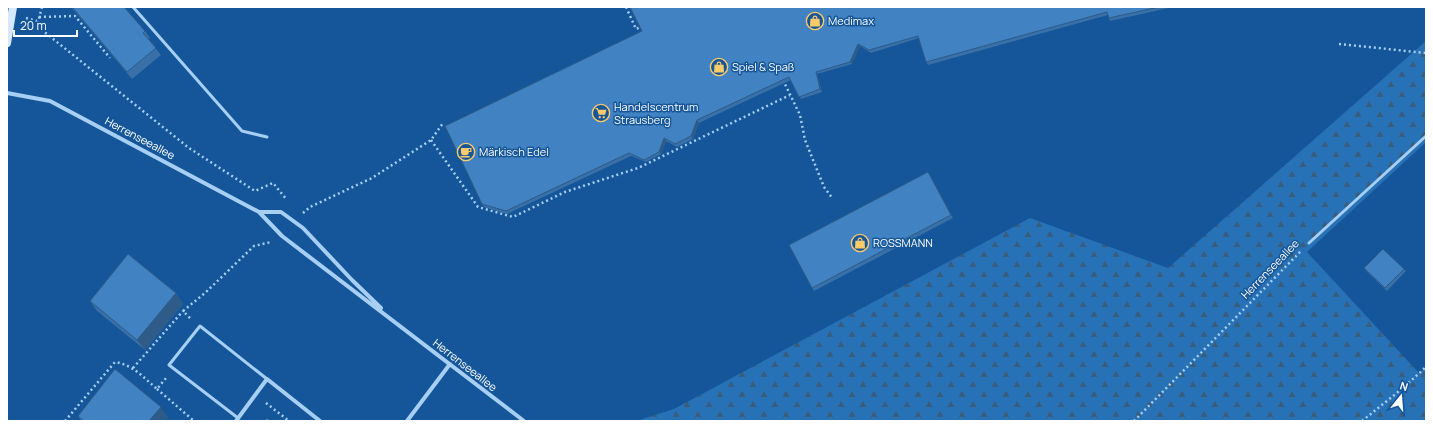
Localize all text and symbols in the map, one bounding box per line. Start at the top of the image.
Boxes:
shop icon: Medimax [805,11,825,31]
scale bar [14,12,77,38]
place label: Medimax [828,13,874,28]
text: 20 m [20,17,47,34]
shop icon: Spiel & Spaß [709,57,729,77]
place label: Spiel & Spaß [732,59,794,74]
place label: Handelscentrum Strausberg [614,99,698,127]
supermarket icon: Handelscentrum Strausberg [591,103,611,123]
street label: Herrenseeallee [103,113,178,163]
cafe icon: Märkisch Edel [456,142,476,162]
place label: Märkisch Edel [479,144,549,159]
shop icon: ROSSMANN [850,233,870,253]
place label: ROSSMANN [873,235,933,250]
street label: Herrenseeallee [1237,235,1302,302]
street label: Herrenseeallee [430,335,501,395]
north arrow [1381,376,1421,416]
text: N [1398,378,1410,394]

